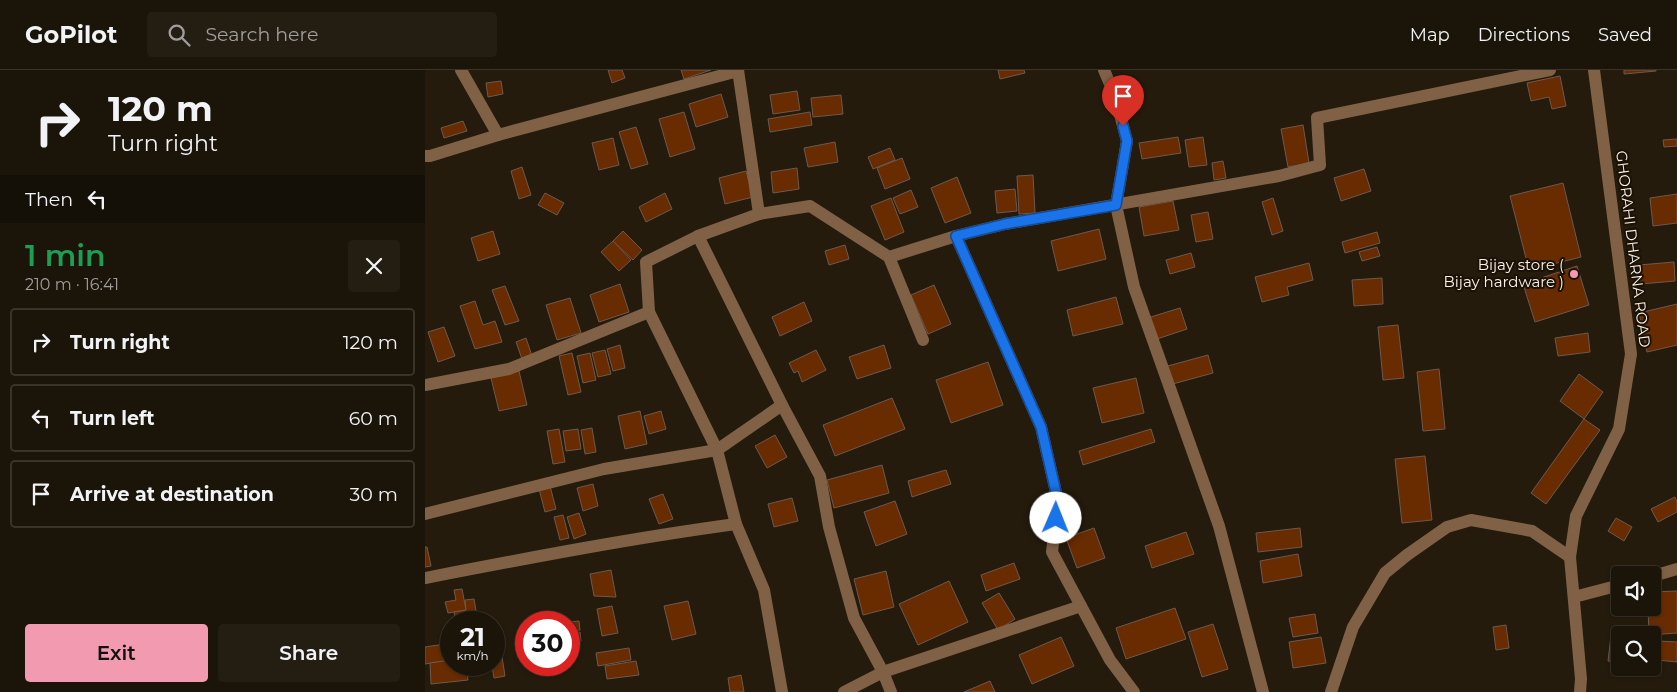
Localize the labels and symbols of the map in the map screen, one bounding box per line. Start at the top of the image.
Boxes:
pin [1102,75,1144,126]
street label: GHORAHI DHARNA ROAD [1612,149,1655,348]
place label: Bijay store ( Bijay hardware ) [1443,255,1564,291]
marker: Bijay store ( Bijay hardware ) [1568,268,1580,280]
position arrow [1029,491,1081,543]
speed limit sign: 30 [515,611,580,676]

